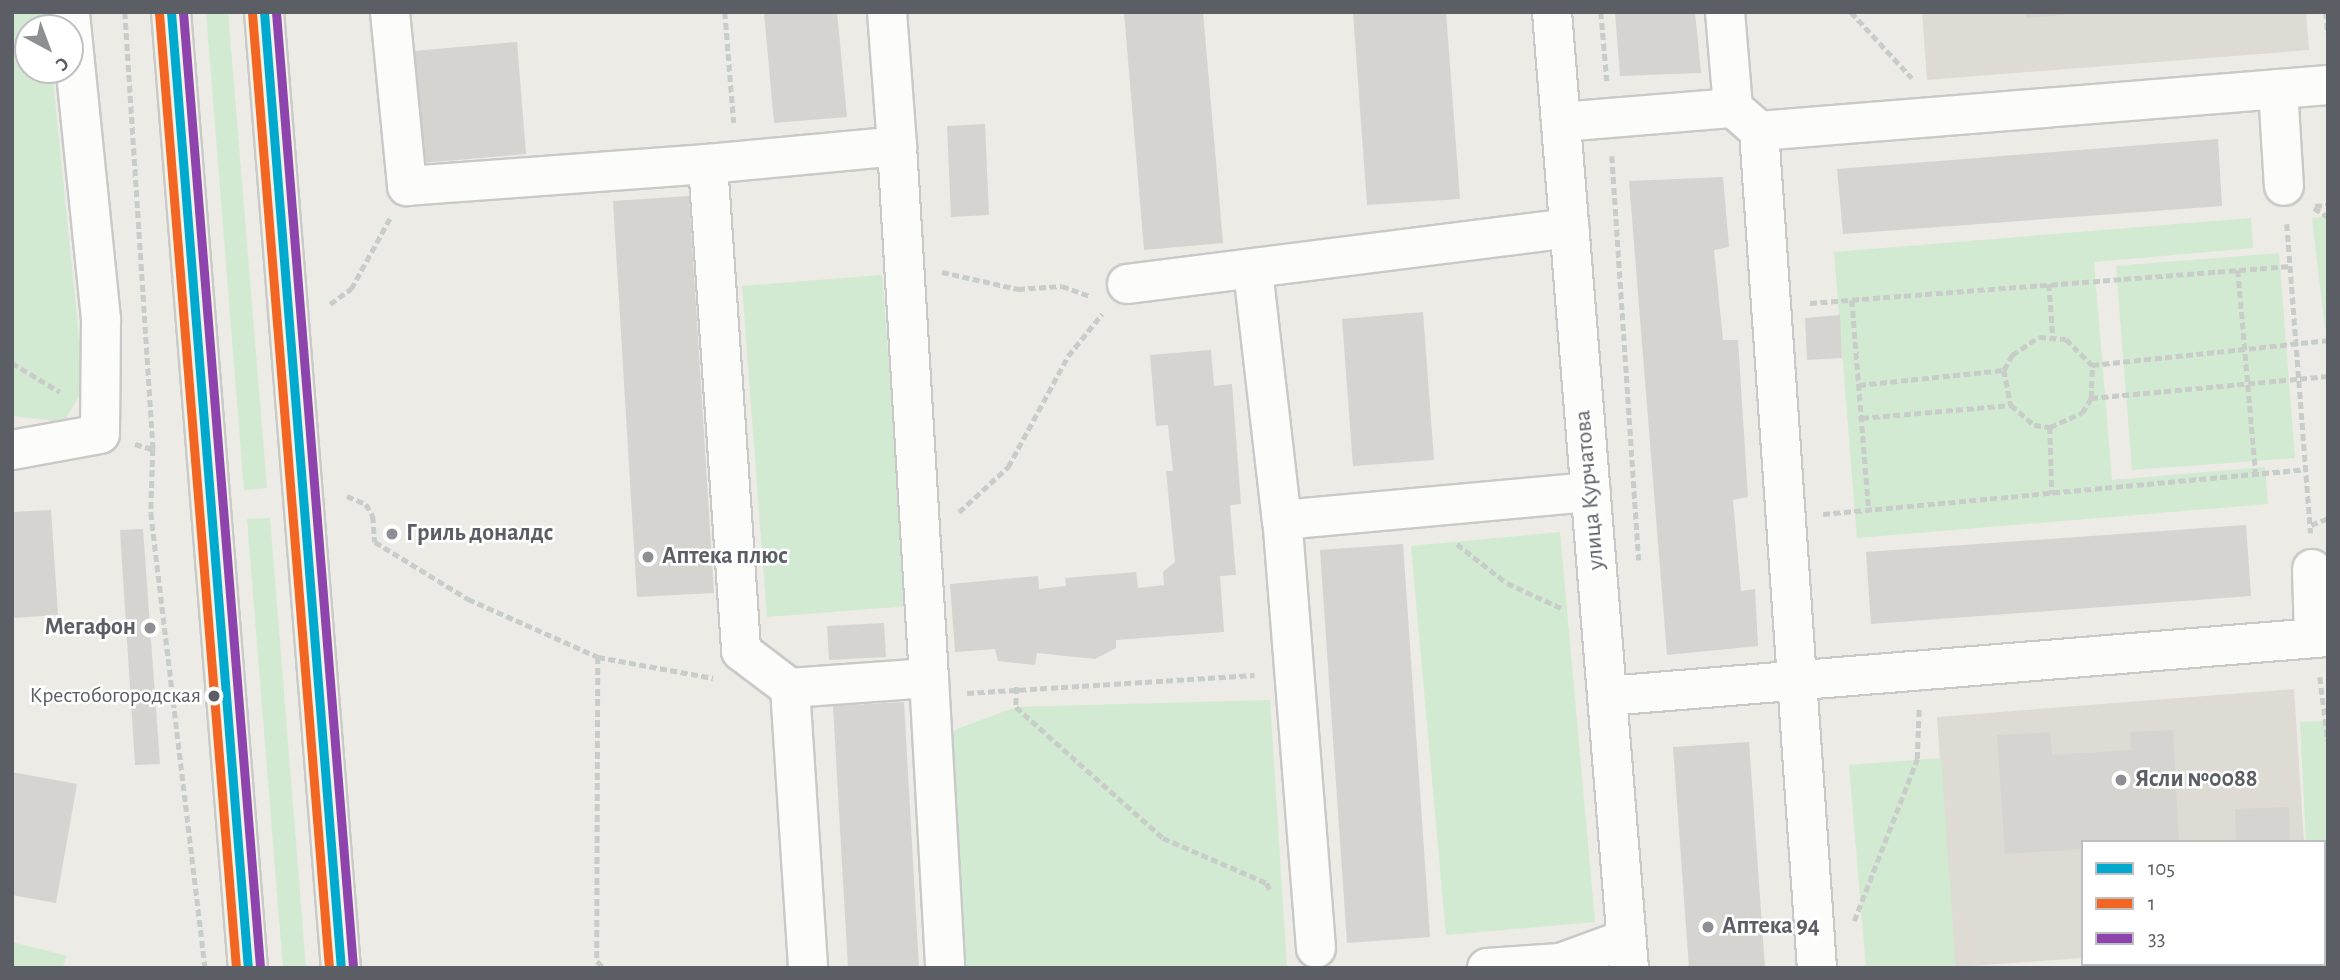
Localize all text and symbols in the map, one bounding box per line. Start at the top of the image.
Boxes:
north arrow [14,14,84,84]
text: С [52,53,72,74]
street label: улица Курчатова [1569,409,1611,571]
place label: Гриль доналдс [406,520,553,548]
marker: Гриль доналдс [384,526,400,542]
place label: Аптека плюс [662,543,788,571]
marker: Аптека плюс [640,549,656,565]
place label: Мегафон [45,614,136,642]
marker: Мегафон [142,620,158,636]
place label: Крестобогородская [30,683,201,709]
marker: Крестобогородская [207,689,221,703]
place label: Ясли №0088 [2135,766,2258,794]
marker: Ясли №0088 [2113,772,2129,788]
legend [2081,840,2326,966]
text: 105 [2148,858,2175,879]
text: 1 [2148,893,2155,914]
place label: Аптека 94 [1722,913,1820,941]
marker: Аптека 94 [1700,919,1716,935]
text: 33 [2148,928,2165,949]

